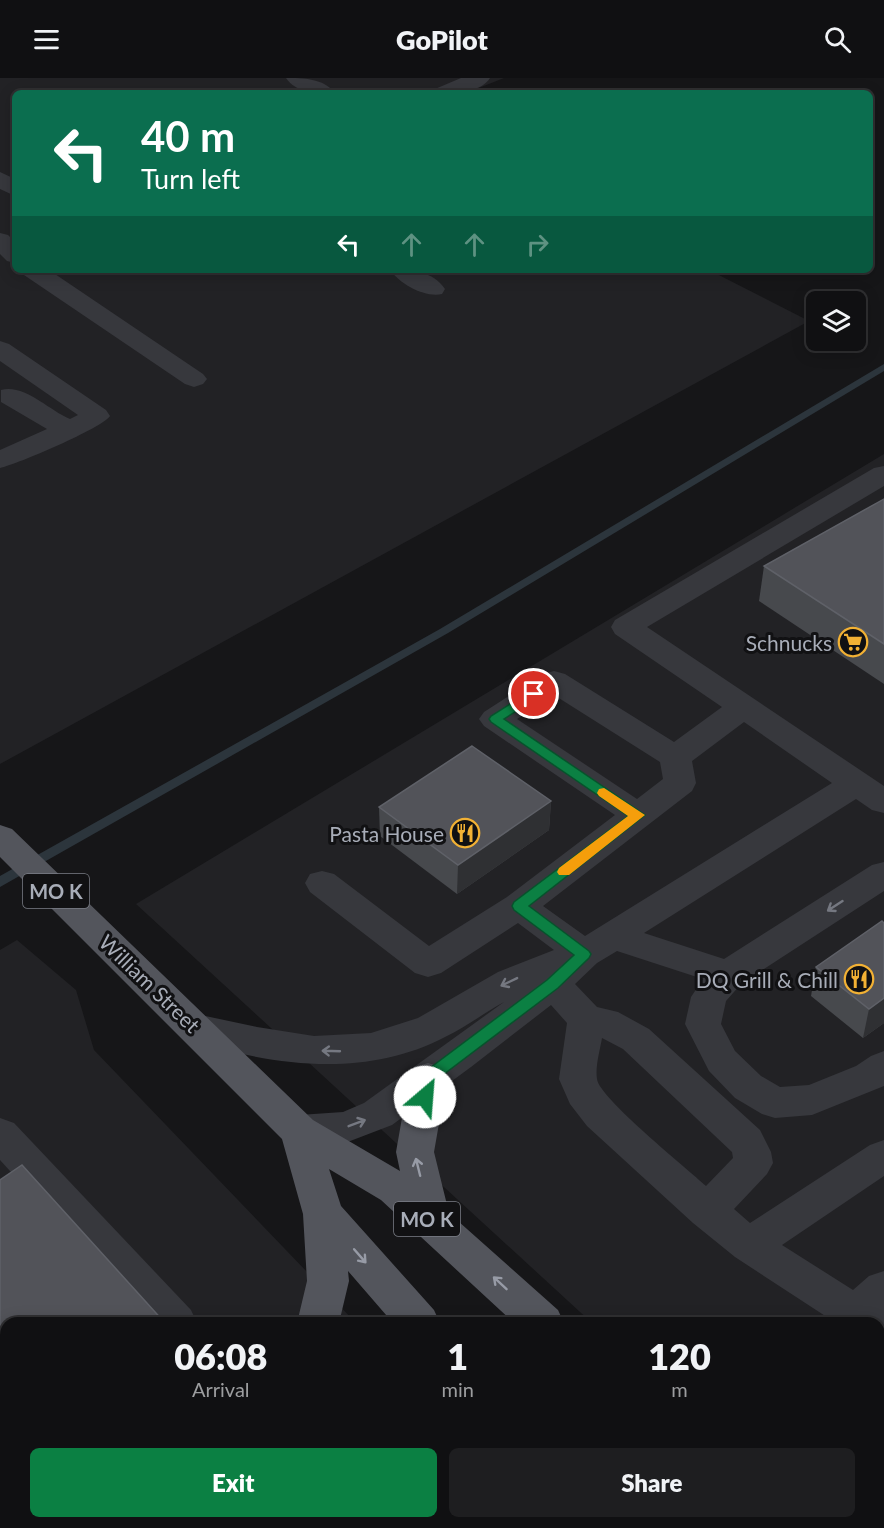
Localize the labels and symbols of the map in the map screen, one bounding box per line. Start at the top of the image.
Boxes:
supermarket icon: Schnucks [837,626,869,658]
place label: Schnucks [746,630,832,655]
pin [508,668,559,719]
restaurant icon: Pasta House [449,817,481,849]
place label: Pasta House [329,821,444,846]
road number: MO K [23,874,89,908]
one-way arrow [827,900,844,912]
street label: William Street [95,929,206,1037]
restaurant icon: DQ Grill & Chill [843,963,875,995]
place label: DQ Grill & Chill [696,967,838,992]
one-way arrow [501,977,519,988]
one-way arrow [321,1046,341,1057]
position arrow [393,1065,457,1129]
one-way arrow [347,1116,366,1127]
one-way arrow [412,1158,424,1177]
road number: MO K [394,1202,460,1236]
one-way arrow [353,1248,367,1263]
one-way arrow [493,1276,508,1290]

